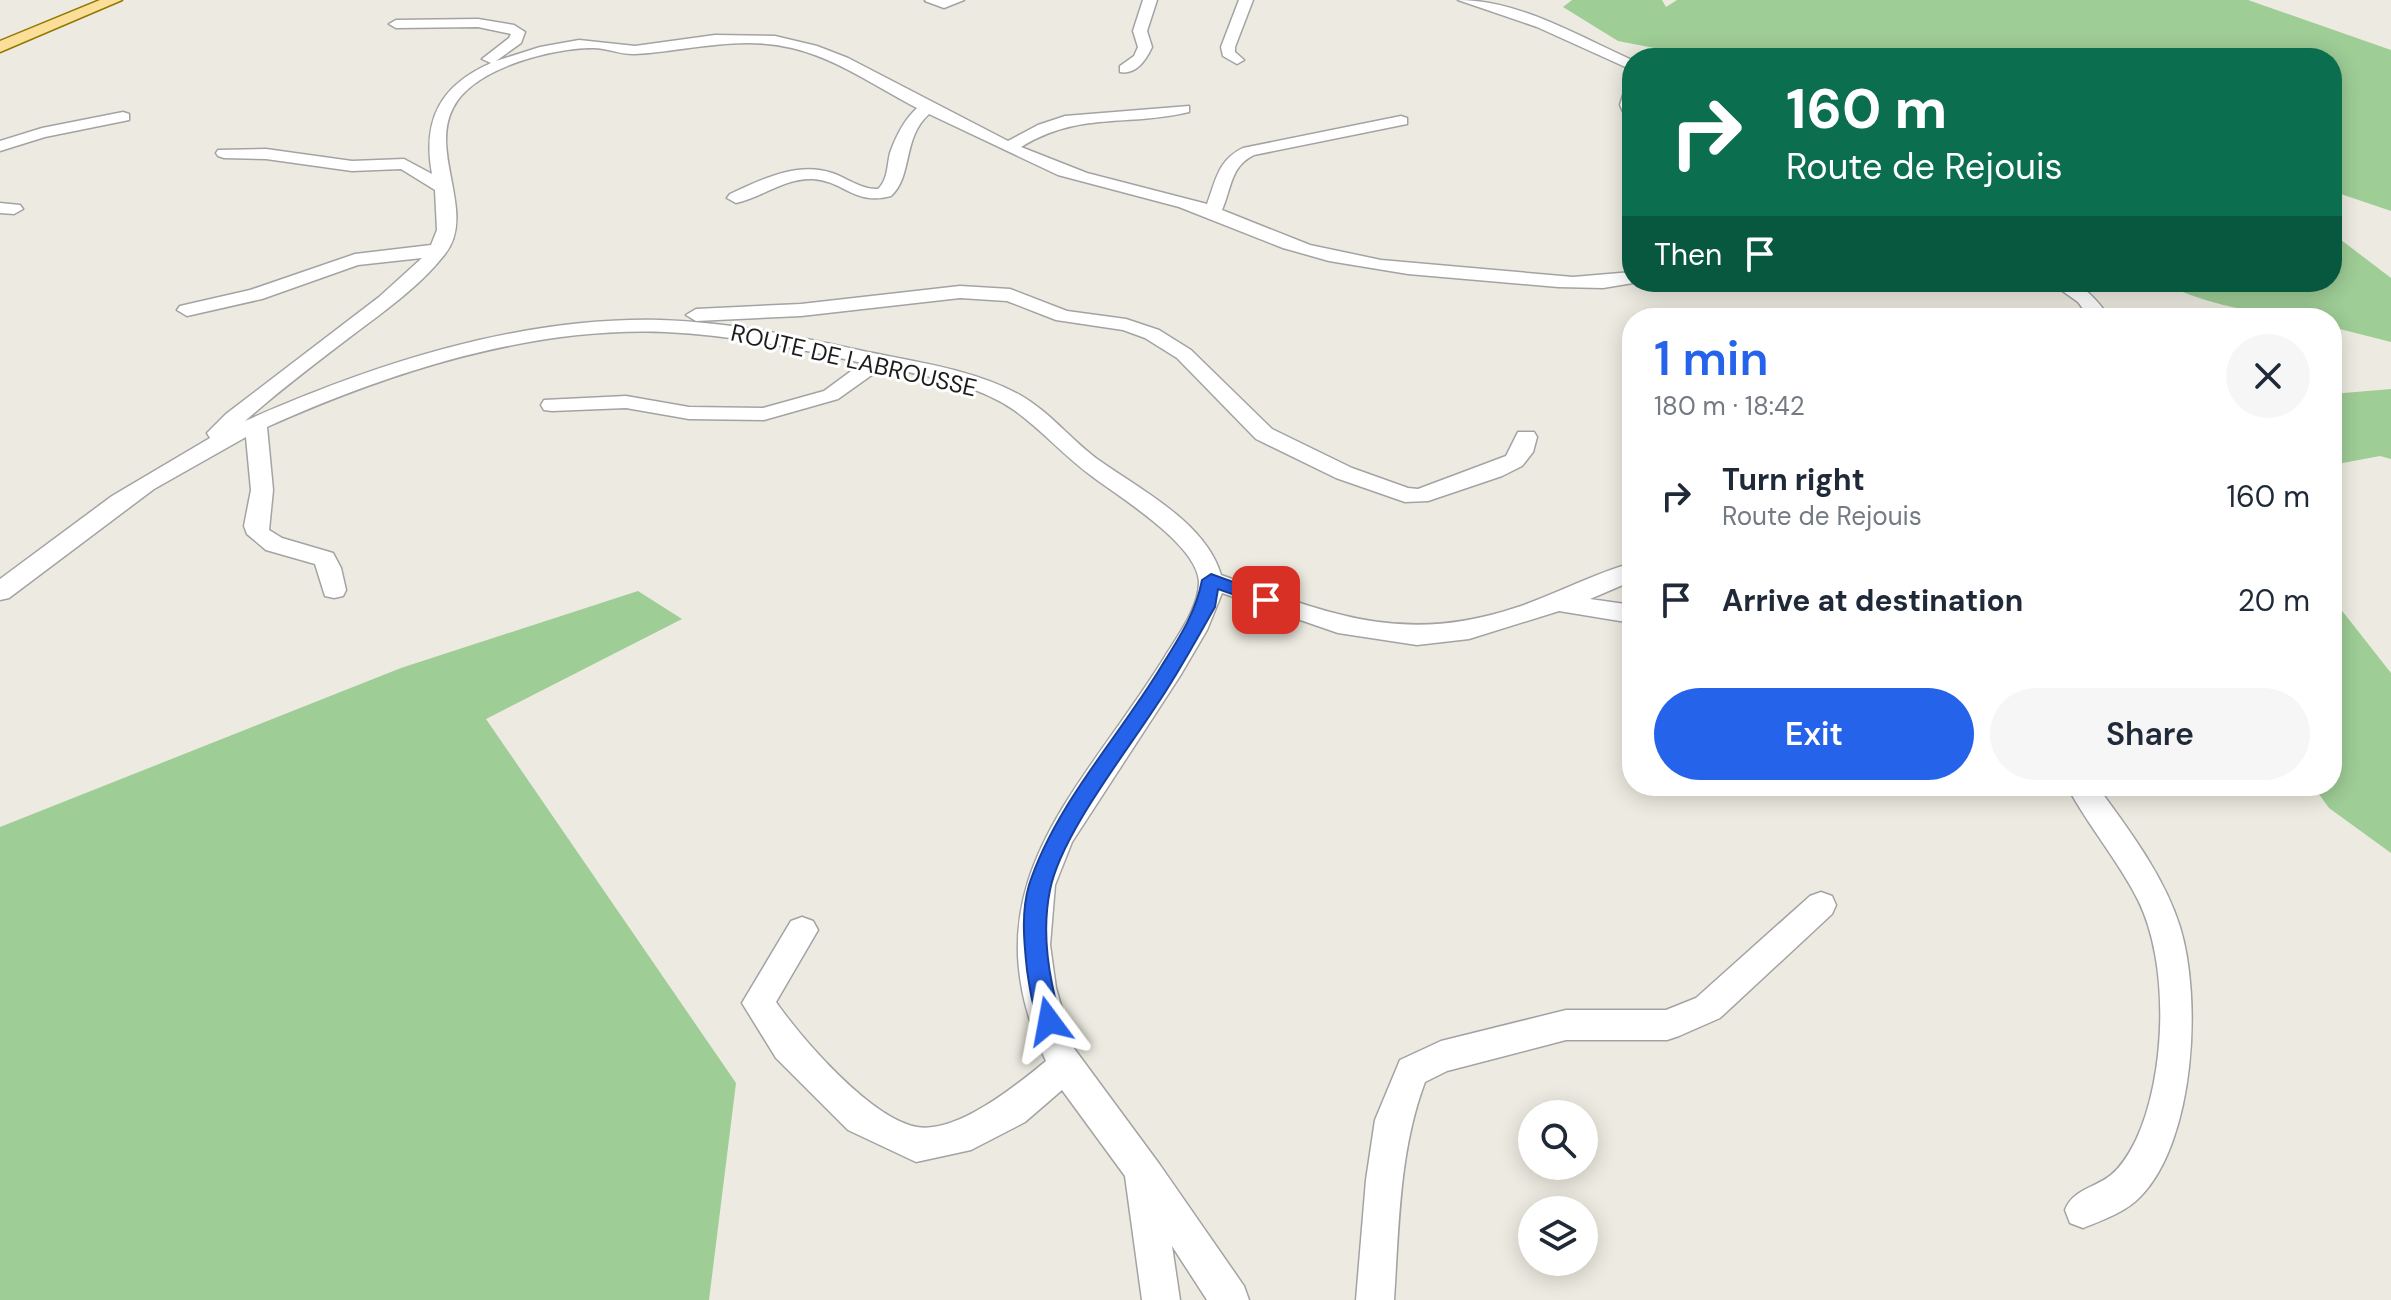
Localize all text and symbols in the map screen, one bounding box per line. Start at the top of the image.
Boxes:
text: 160 m [1786,72,1947,145]
icon: right [1654,80,1758,184]
text: Route de Rejouis [1786,143,2063,190]
icon: arrive [1738,232,1782,276]
text: Then [1654,235,1722,274]
street label: ROUTE DE LABROUSSE [728,317,980,403]
text: 1 min [1654,327,1769,390]
button: close [2226,334,2310,418]
text: 180 m · 18:42 [1654,389,1805,423]
text: Turn right [1722,460,1865,499]
icon: right [1654,474,1698,518]
text: 160 m [2227,477,2310,516]
text: Route de Rejouis [1722,499,1922,533]
pin [1232,566,1300,634]
icon: arrive [1244,578,1288,622]
icon: arrive [1654,578,1698,622]
text: Arrive at destination [1722,581,2023,620]
text: 20 m [2238,581,2310,620]
button: Exit [1654,688,1974,780]
button: Share [1990,688,2310,780]
position arrow [1007,979,1091,1063]
map controls [1518,1100,1598,1276]
button: search [1518,1100,1598,1180]
button: layers [1518,1196,1598,1276]

